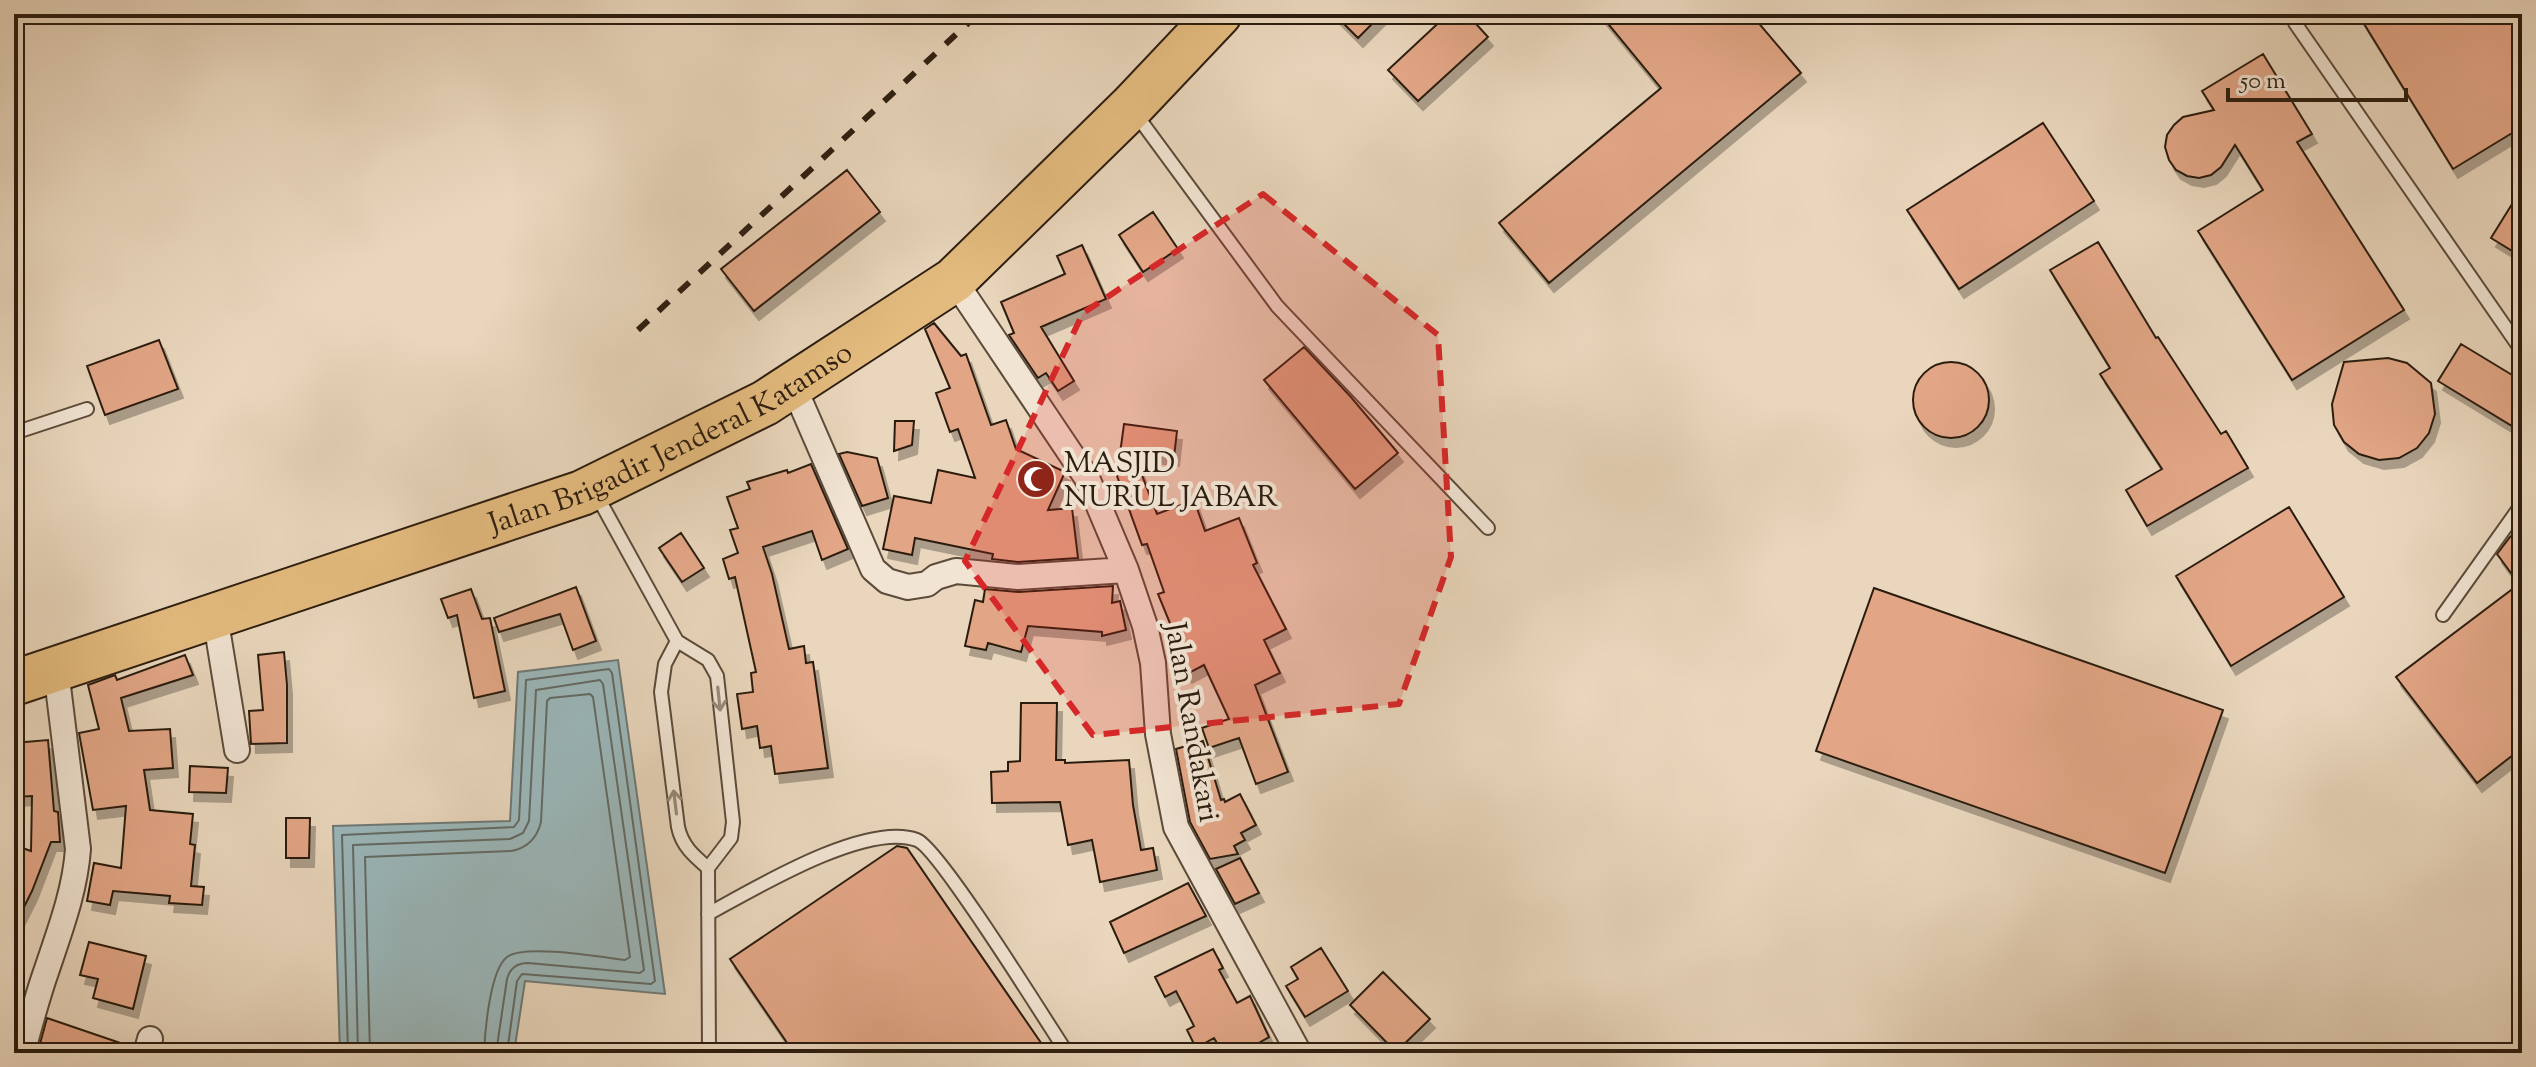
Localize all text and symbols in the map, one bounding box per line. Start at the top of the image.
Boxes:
scale bar [2228,52,2406,102]
text: 50 m [2238,65,2286,99]
street label: Jalan Brigadir Jenderal Katamso [481,333,862,547]
place label: MASJID NURUL JABAR [1064,443,1279,520]
mosque icon: MASJID NURUL JABAR [1015,458,1057,500]
street label: Jalan Randakari [1151,617,1229,826]
one-way arrow [712,685,727,712]
one-way arrow [667,789,682,816]

